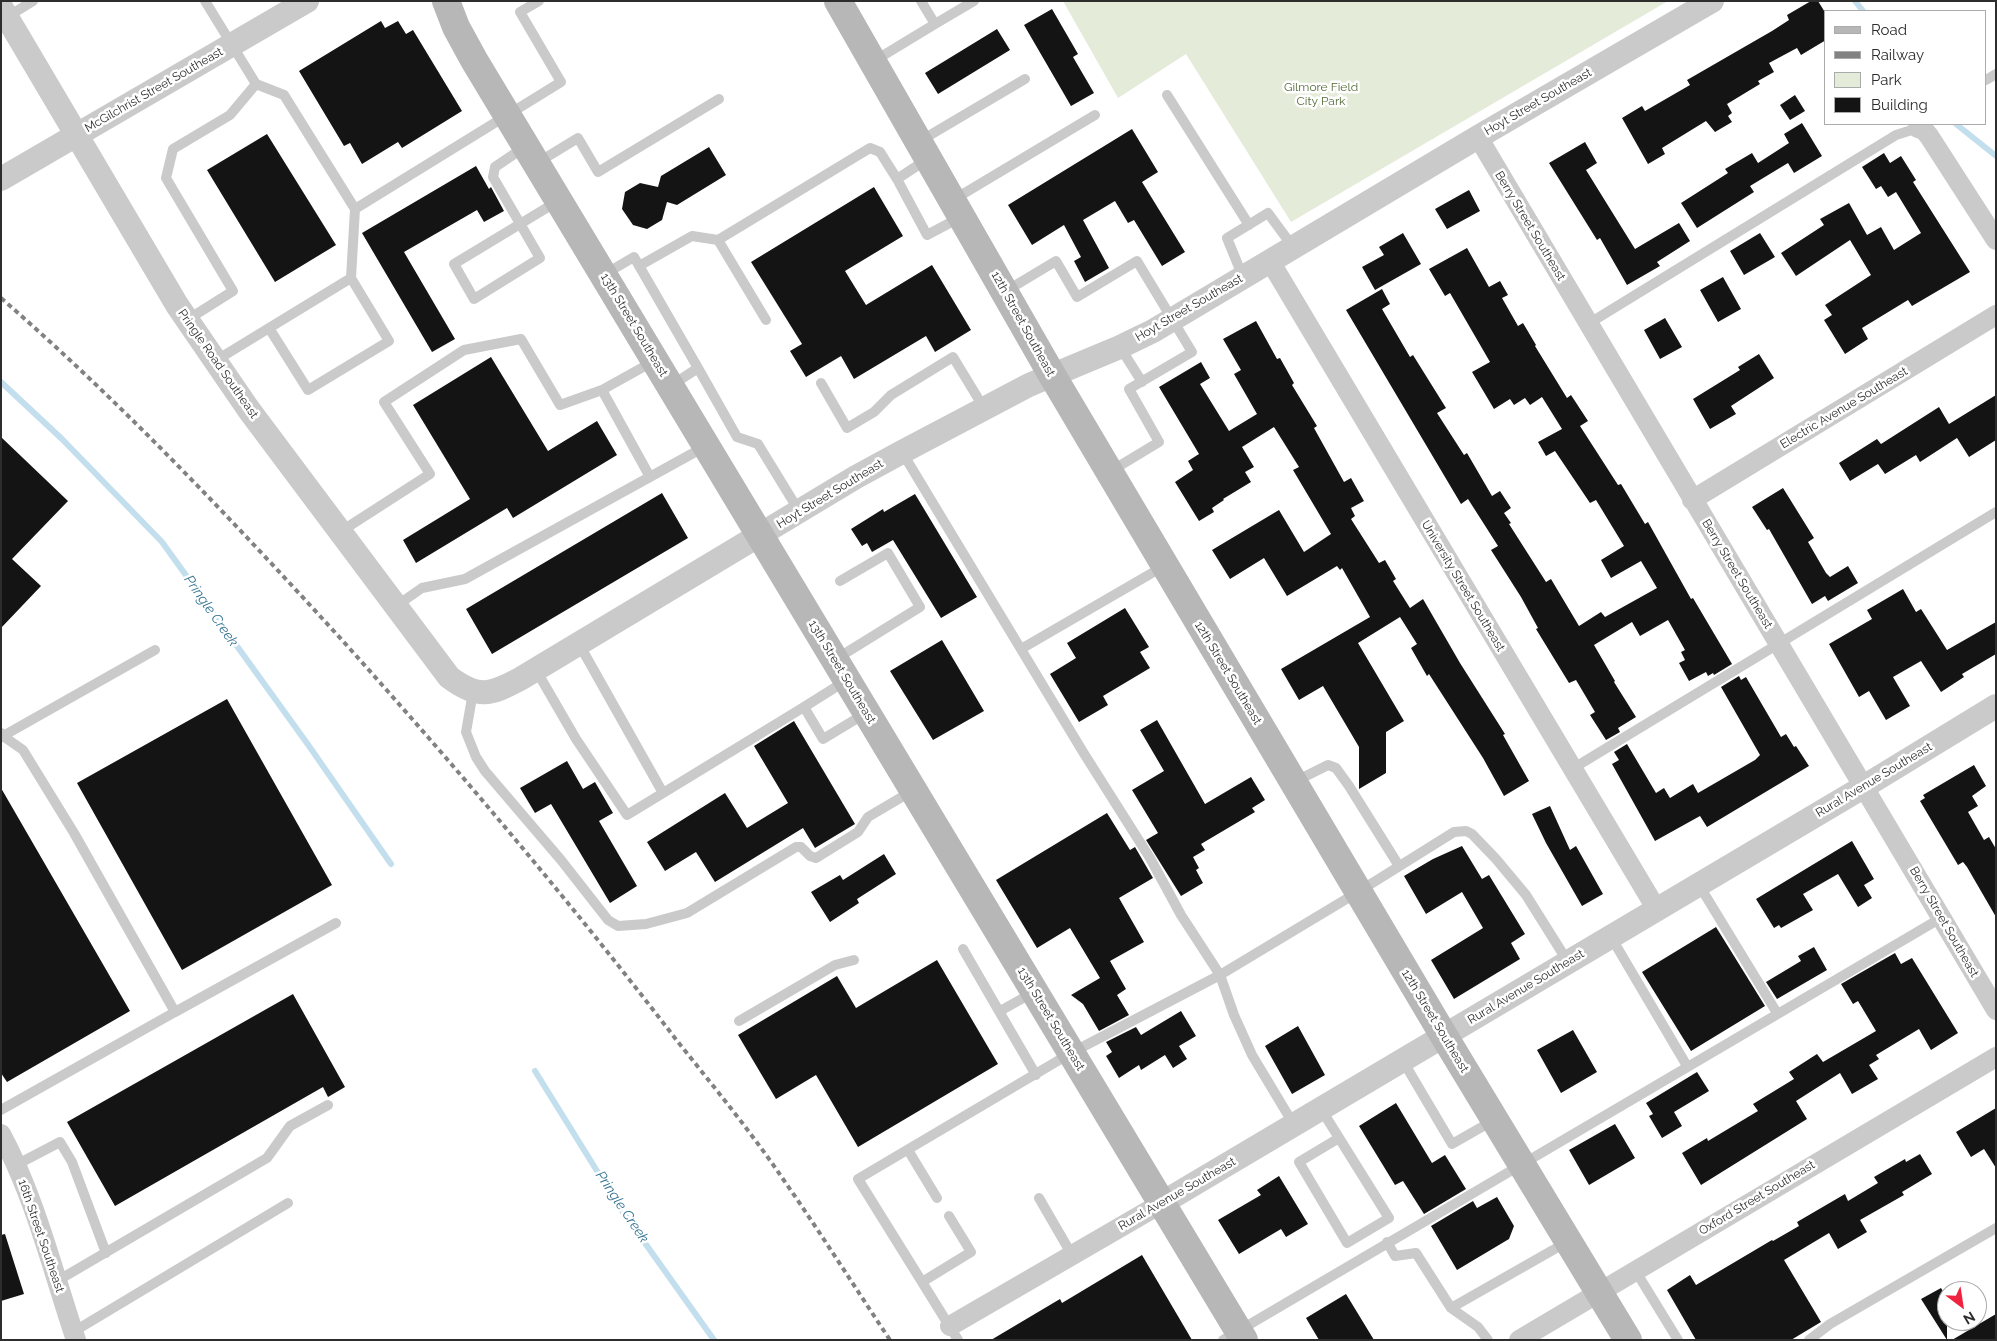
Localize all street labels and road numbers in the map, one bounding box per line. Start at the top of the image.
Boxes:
street label: McGilchrist Street Southeast [82,45,226,135]
street label: Hoyt Street Southeast [1482,65,1594,139]
street label: Berry Street Southeast [1492,169,1568,283]
street label: 12th Street Southeast [988,269,1058,379]
street label: 13th Street Southeast [597,271,671,379]
street label: Hoyt Street Southeast [1133,271,1245,345]
street label: Pringle Road Southeast [175,307,261,421]
street label: Electric Avenue Southeast [1778,364,1910,452]
street label: Hoyt Street Southeast [774,457,886,531]
street label: Berry Street Southeast [1699,517,1775,631]
street label: University Street Southeast [1418,518,1508,654]
street label: 13th Street Southeast [805,618,879,726]
street label: 12th Street Southeast [1192,619,1264,727]
street label: Rural Avenue Southeast [1813,740,1935,820]
street label: Berry Street Southeast [1906,864,1982,980]
street label: Rural Avenue Southeast [1465,947,1587,1027]
street label: 13th Street Southeast [1014,965,1088,1073]
street label: 12th Street Southeast [1399,967,1471,1075]
street label: Rural Avenue Southeast [1116,1154,1238,1234]
street label: Oxford Street Southeast [1696,1158,1818,1238]
street label: 16th Street Southeast [15,1178,67,1294]

